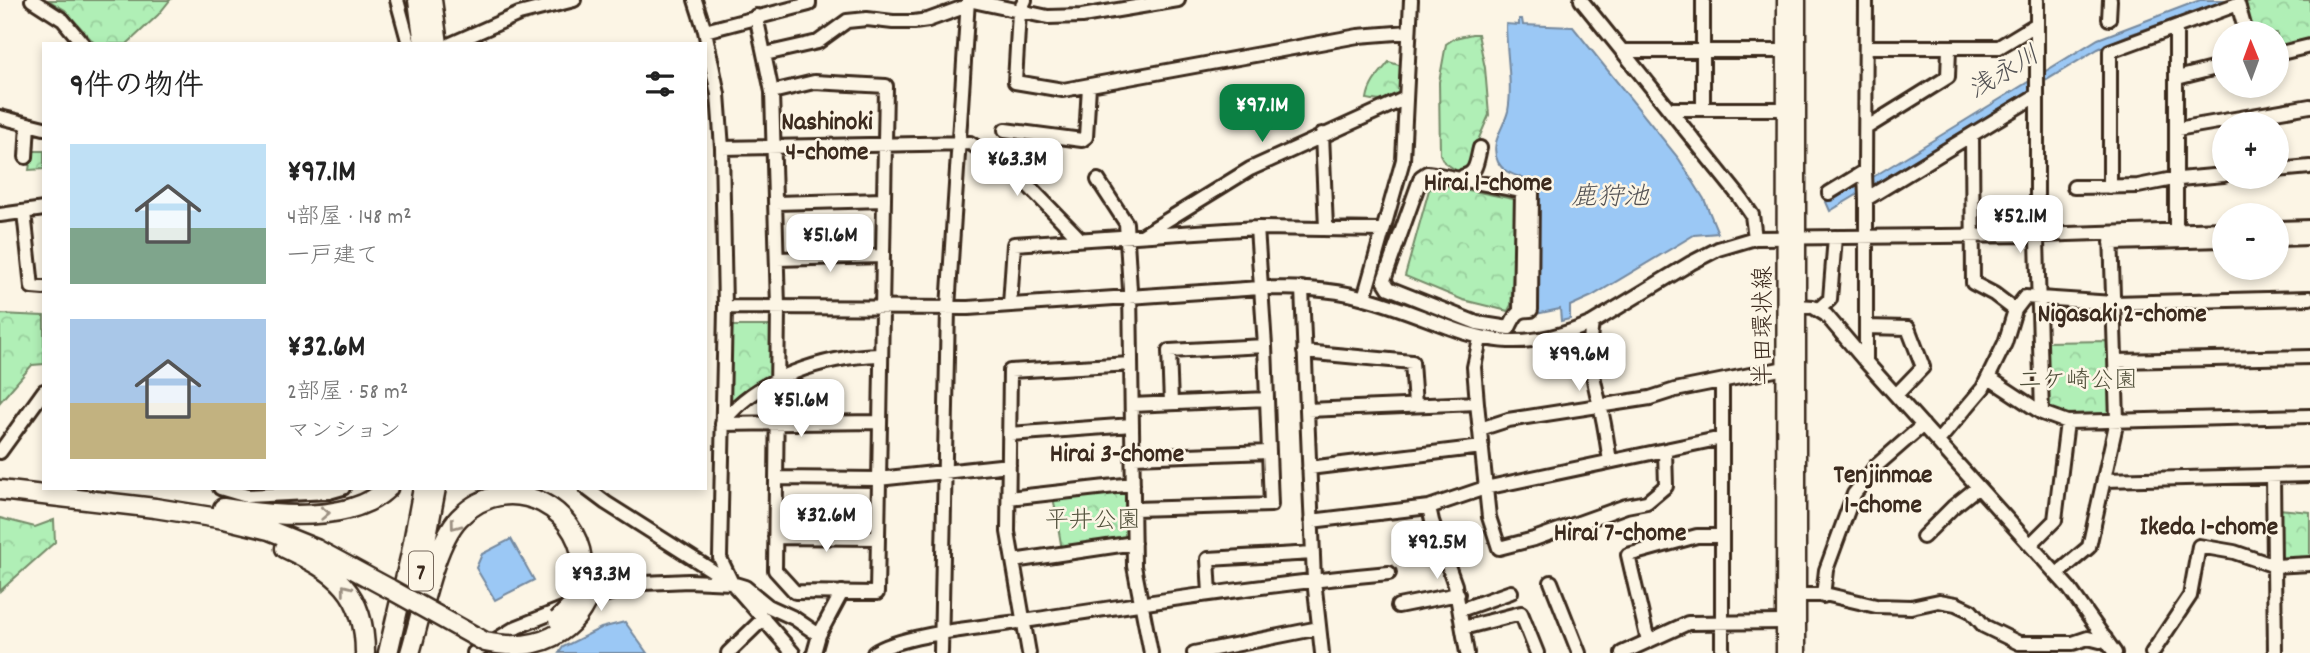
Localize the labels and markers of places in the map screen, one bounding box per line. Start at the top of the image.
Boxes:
pin: ¥97.1M [1205,85,1319,144]
pin: ¥63.3M [960,138,1074,198]
pin: ¥52.1M [1963,196,2077,255]
pin: ¥51.6M [773,215,887,274]
pin: ¥99.6M [1522,334,1636,393]
pin: ¥51.6M [744,380,858,439]
pin: ¥32.6M [769,494,883,554]
pin: ¥92.5M [1380,522,1494,581]
pin: ¥93.3M [544,554,658,613]

